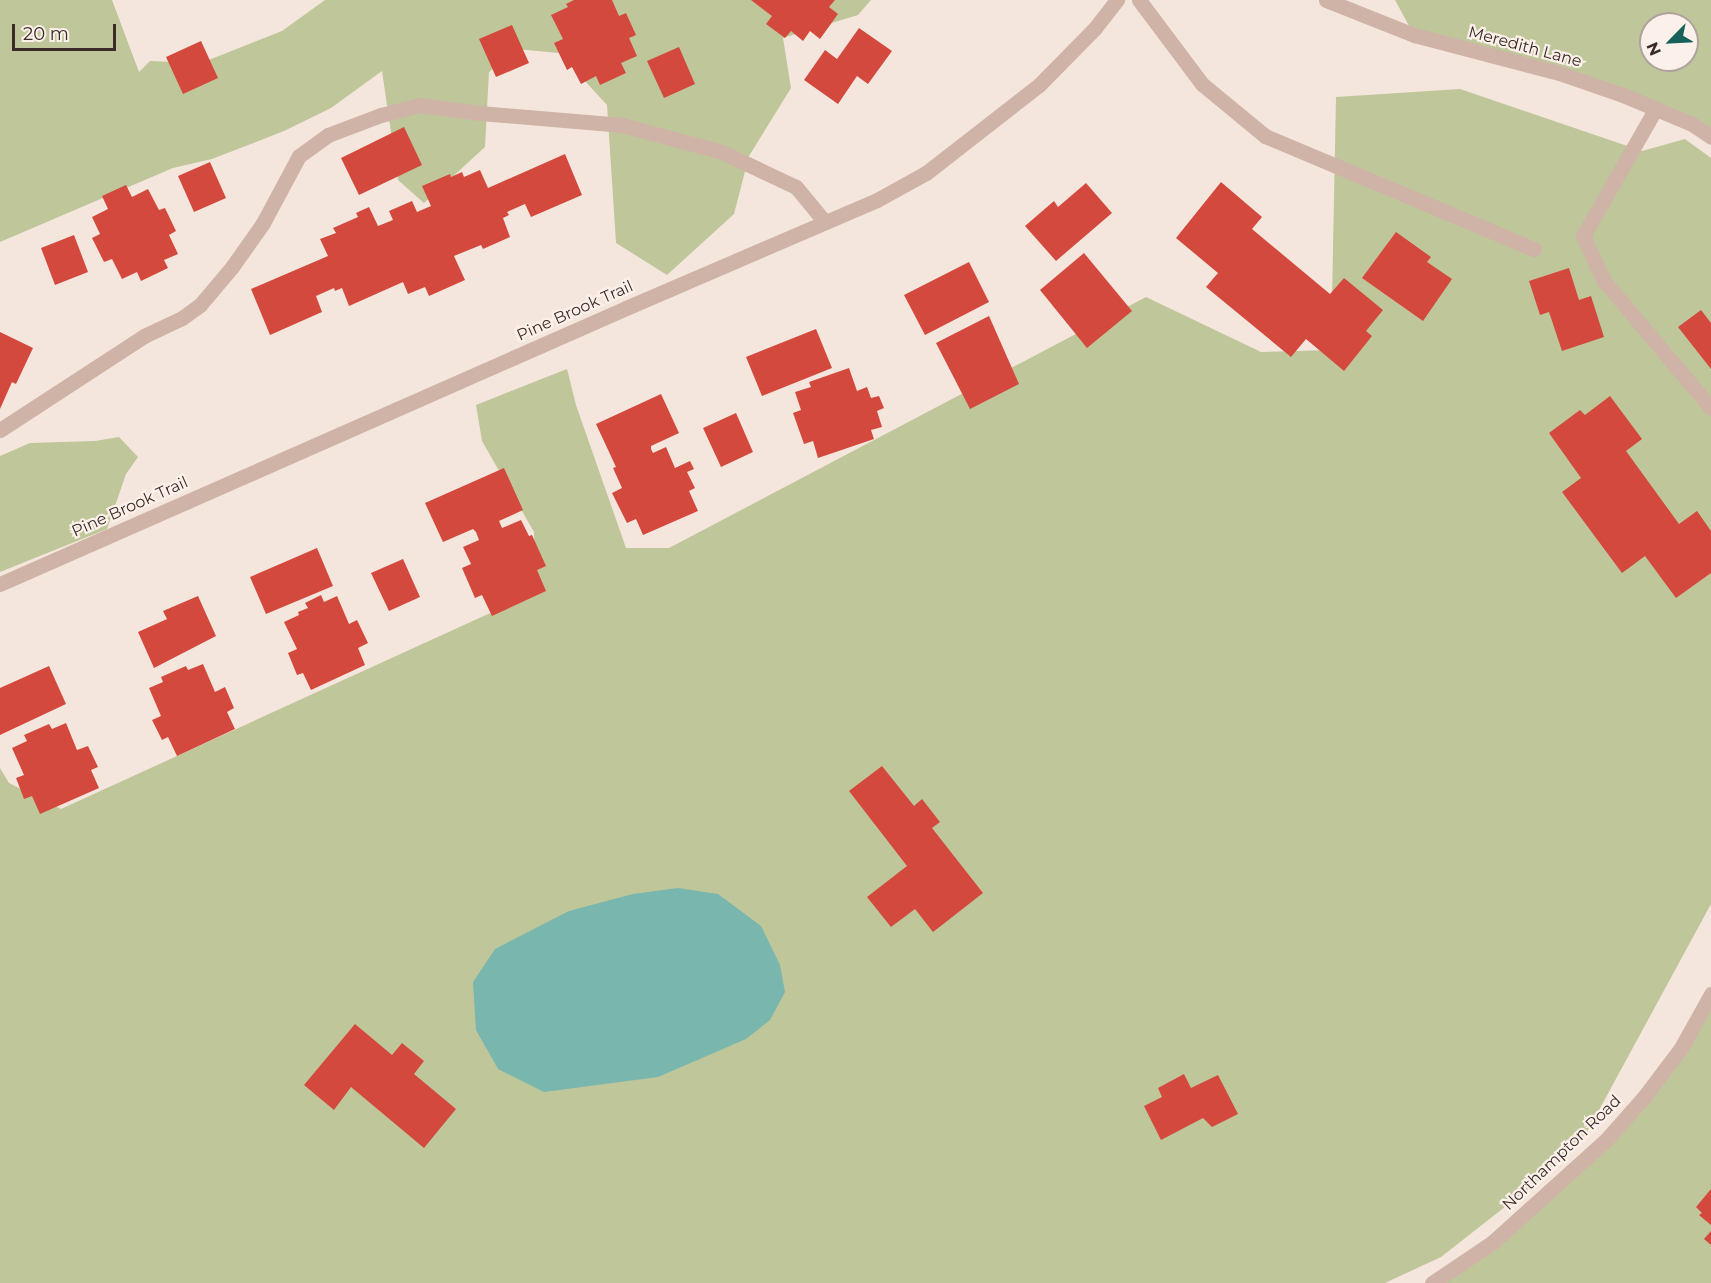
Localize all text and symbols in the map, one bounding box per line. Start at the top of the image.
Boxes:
scale bar [15,12,118,50]
north arrow [1639,12,1699,72]
text: 20 m [23,23,69,45]
street label: Meredith Lane [1466,23,1584,71]
text: N [1643,39,1665,58]
street label: Pine Brook Trail [514,277,636,345]
street label: Pine Brook Trail [69,473,191,541]
street label: Northampton Road [1499,1091,1625,1215]

